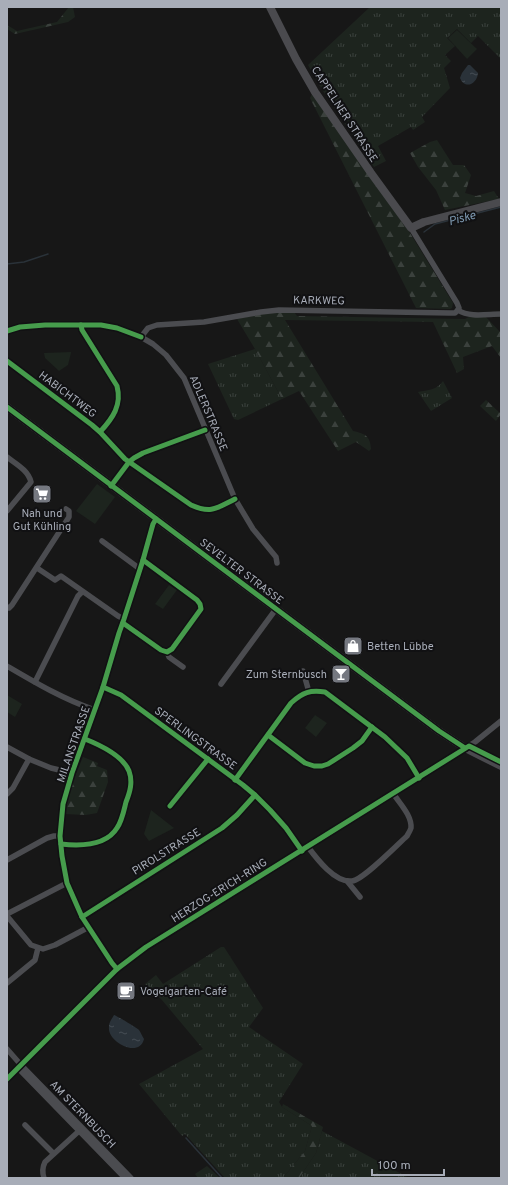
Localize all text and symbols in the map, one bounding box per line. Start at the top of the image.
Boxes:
street label: CAPPELNER STRASSE [308,64,380,165]
water label: Piske [447,207,478,230]
street label: KARKWEG [293,294,345,308]
street label: HABICHTWEG [36,368,99,421]
street label: ADLERSTRASSE [186,373,230,454]
supermarket icon: Nah und Gut Kühling [31,483,53,505]
place label: Nah und Gut Kühling [13,507,71,534]
street label: SEVELTER STRASSE [197,536,286,608]
shop icon: Betten Lübbe [342,635,364,657]
place label: Betten Lübbe [367,640,434,654]
bar icon: Zum Sternbusch [330,663,352,685]
place label: Zum Sternbusch [246,668,327,682]
street label: MILANSTRASSE [54,704,94,784]
street label: SPERLINGSTRASSE [151,704,239,773]
street label: PIROLSTRASSE [130,825,203,878]
street label: HERZOG-ERICH-RING [169,856,270,926]
cafe icon: Vogelgarten-Café [115,980,137,1002]
place label: Vogelgarten-Café [140,985,227,999]
street label: AM STERNBUSCH [46,1078,118,1152]
scale bar [372,1151,444,1177]
text: 100 m [378,1158,411,1174]

